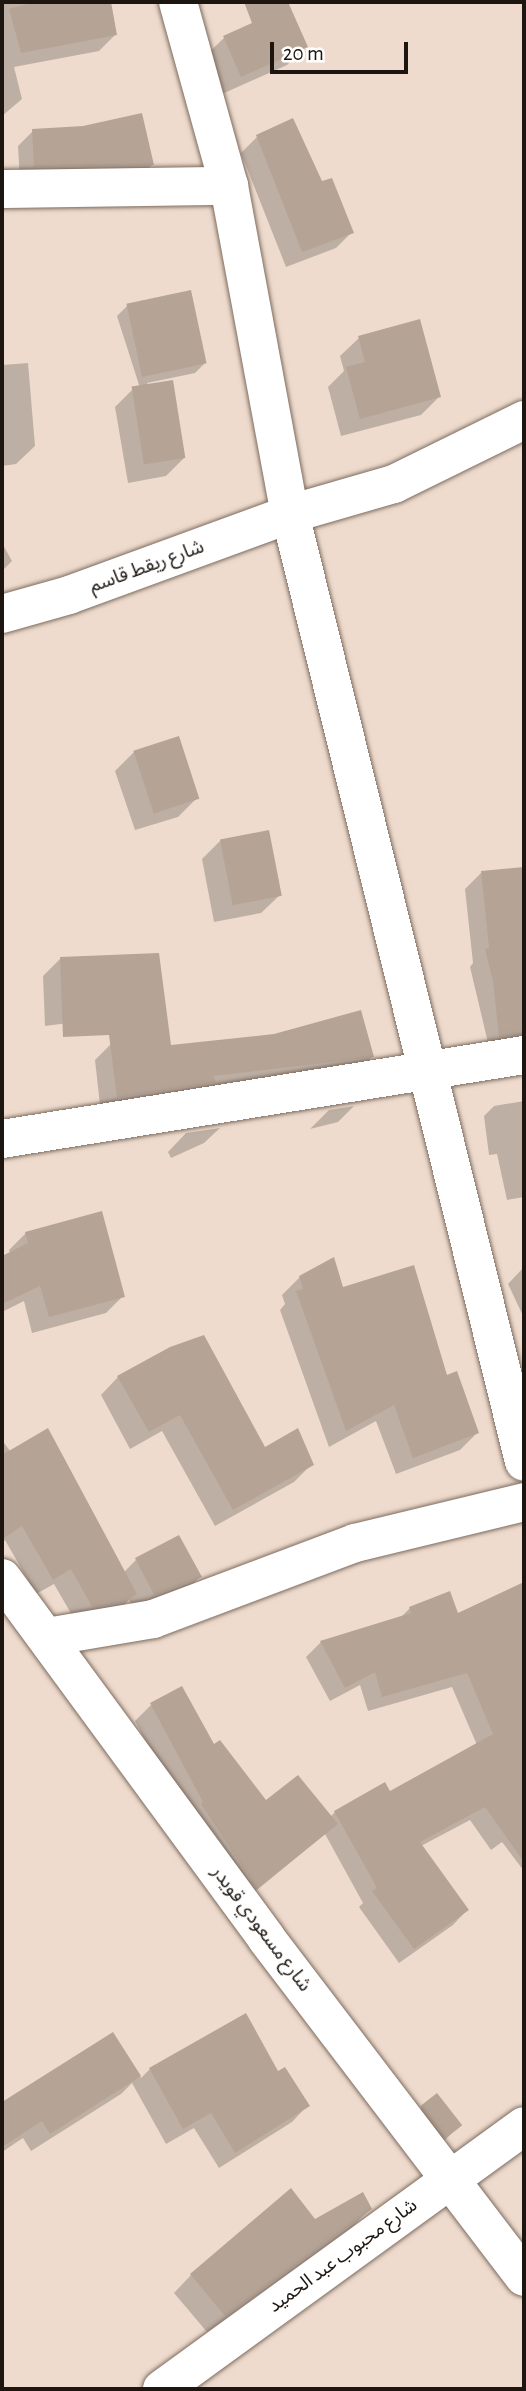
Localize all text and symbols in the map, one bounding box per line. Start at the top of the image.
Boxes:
scale bar [274,28,412,72]
text: 20 m [283,43,324,64]
street label: شارع ريقط قاسم [87,536,207,598]
street label: شارع مسعودي قويدر [206,1861,316,1997]
street label: شارع محبوب عبد الحميد [264,2194,422,2318]

